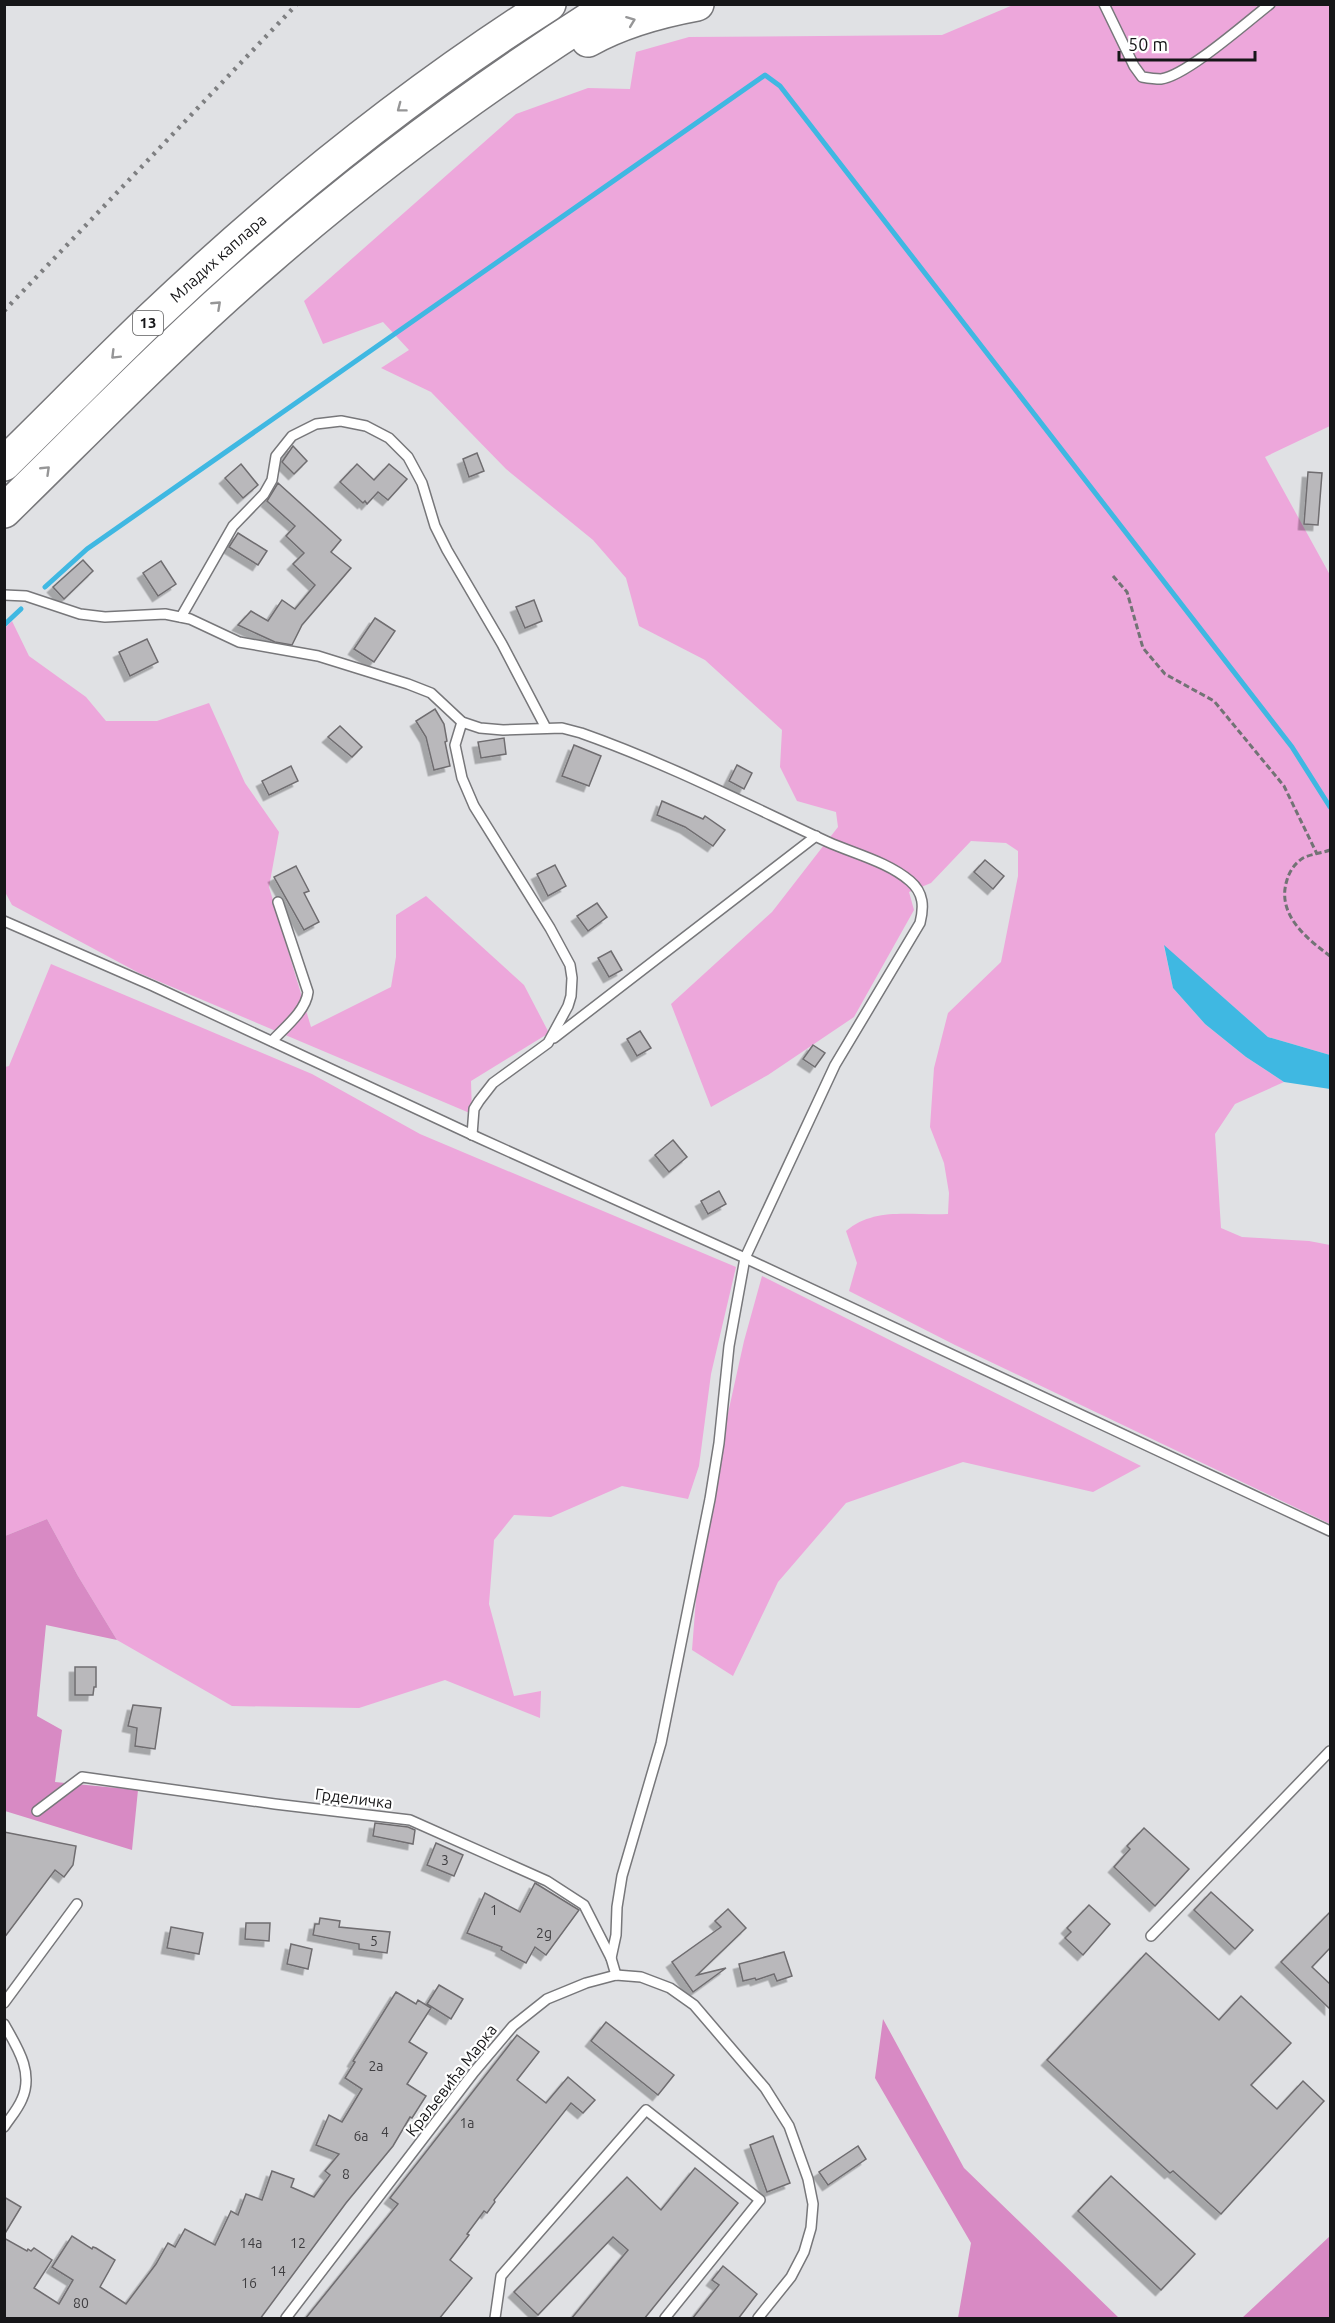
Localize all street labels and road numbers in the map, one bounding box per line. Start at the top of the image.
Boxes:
street label: Младих каплара [166,210,270,306]
road number: 13 [133,311,163,335]
street label: Грделичка [314,1784,394,1812]
street label: Краљевића Марка [402,2020,500,2140]

